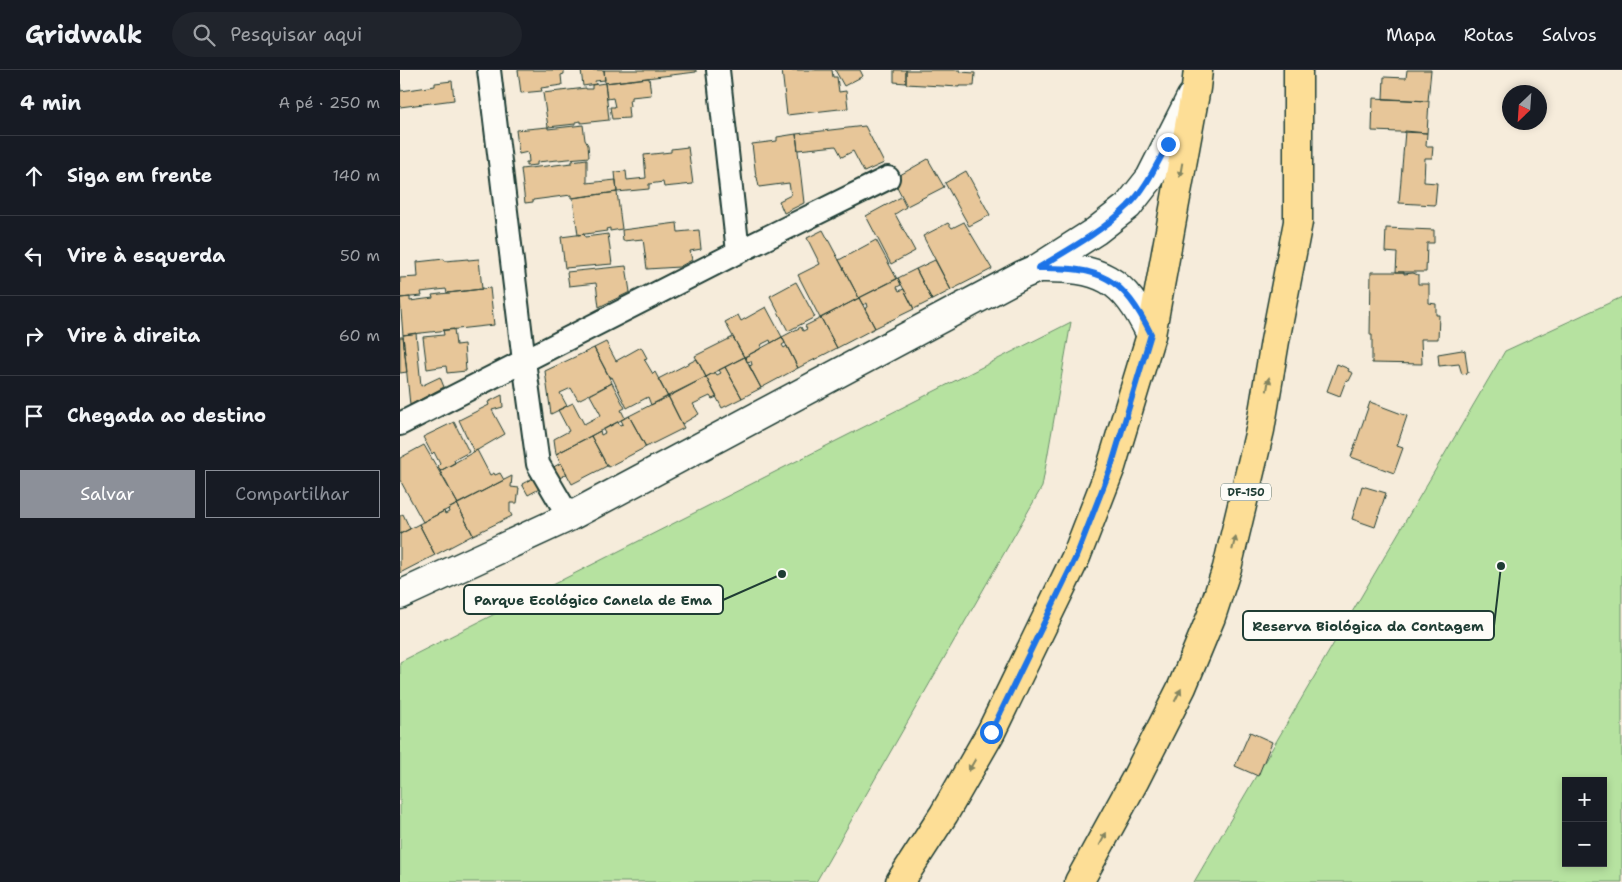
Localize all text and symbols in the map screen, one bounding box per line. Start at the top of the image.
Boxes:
search box [172,12,522,57]
text: Gridwalk [25,19,142,51]
icon: search [190,21,218,49]
text: Pesquisar aqui [230,22,362,47]
text: Mapa [1386,23,1436,47]
text: Rotas [1464,23,1514,47]
text: Salvos [1542,23,1597,47]
north arrow [1502,85,1547,130]
text: 4 min [20,89,81,117]
text: A pé · 250 m [278,92,380,113]
route end [1157,133,1180,156]
icon: ahead [20,162,48,190]
one-way arrow [1176,162,1184,178]
text: Siga em frente [67,163,212,188]
text: 140 m [333,165,380,186]
icon: left [20,242,48,270]
text: Vire à esquerda [67,243,225,268]
text: 50 m [340,245,380,266]
icon: right [20,322,48,350]
text: Vire à direita [67,323,200,348]
text: 60 m [339,325,380,346]
one-way arrow [1264,376,1272,392]
icon: arrive [20,402,48,430]
text: Chegada ao destino [67,403,266,428]
button: Salvar [20,470,195,518]
button: Compartilhar [205,470,380,518]
road number: DF-150 [1221,484,1271,501]
one-way arrow [1230,535,1238,550]
callout: Parque Ecológico Canela de Ema [464,585,723,614]
text: Parque Ecológico Canela de Ema [474,591,712,609]
callout: Reserva Biológica da Contagem [1243,611,1494,640]
text: Reserva Biológica da Contagem [1252,617,1484,635]
one-way arrow [1174,688,1182,703]
route start [980,721,1003,744]
one-way arrow [967,758,976,772]
map controls [1562,777,1607,867]
button: + [1562,777,1607,822]
button: − [1562,822,1607,867]
one-way arrow [1099,832,1107,847]

